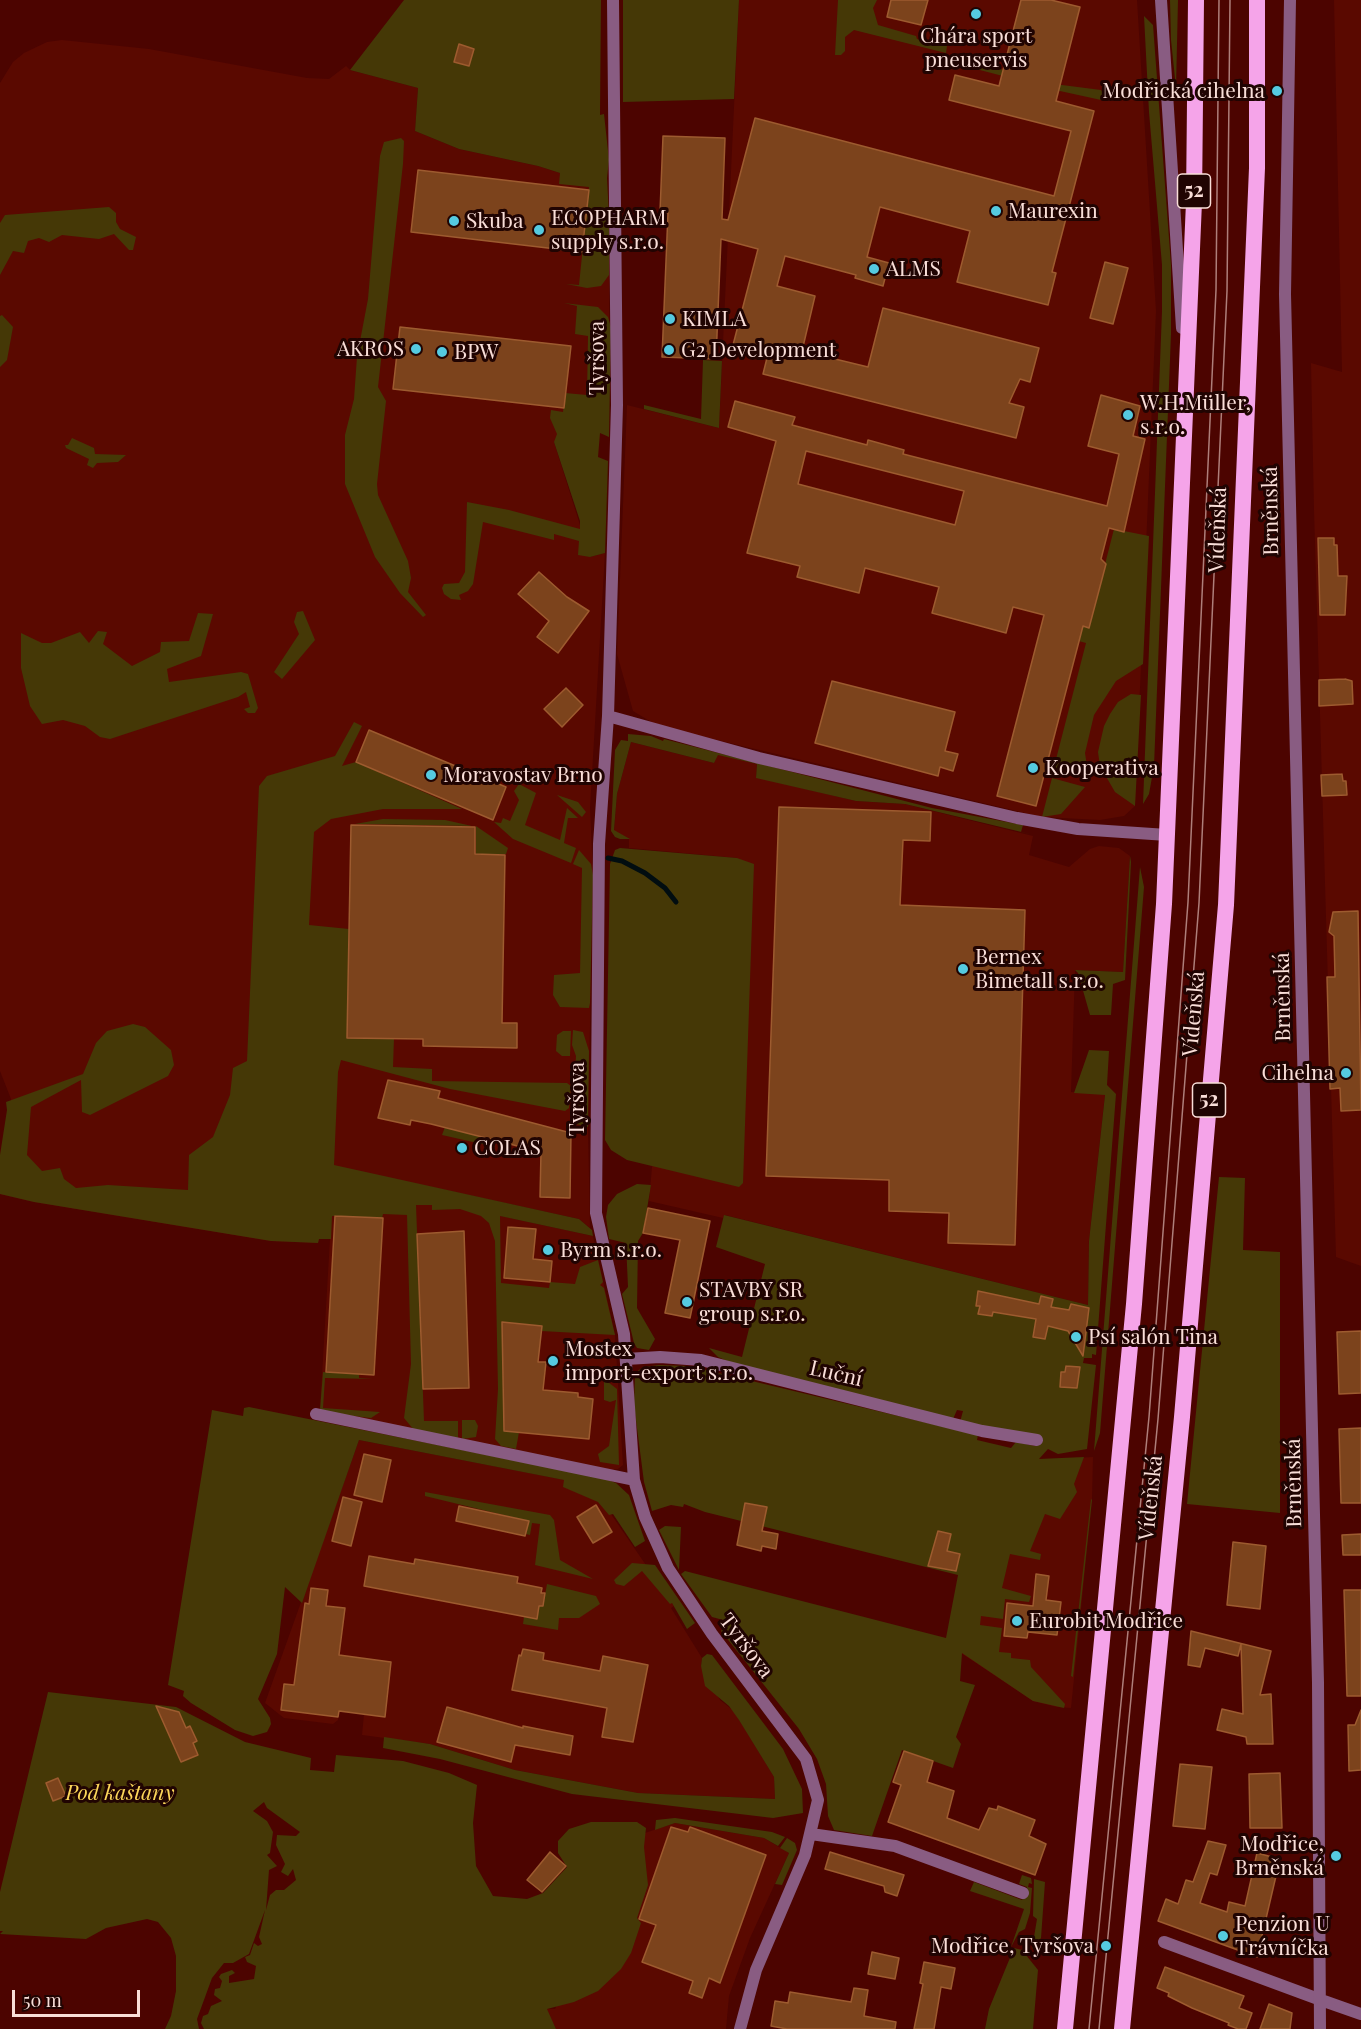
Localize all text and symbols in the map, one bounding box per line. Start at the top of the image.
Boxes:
marker: Chára sport pneuservis [969,7,983,21]
place label: Chára sport pneuservis [920,23,1032,73]
place label: Modřická cihelna [1102,78,1265,104]
marker: Modřická cihelna [1270,84,1284,98]
road number: 52 [1178,174,1210,208]
place label: Maurexin [1008,198,1098,224]
marker: Maurexin [989,204,1003,218]
place label: ECOPHARM supply s.r.o. [551,205,667,255]
place label: Skuba [466,208,523,234]
marker: Skuba [447,214,461,228]
marker: ECOPHARM supply s.r.o. [532,223,546,237]
place label: ALMS [886,256,941,282]
marker: ALMS [867,262,881,276]
place label: KIMLA [682,306,747,332]
marker: KIMLA [663,312,677,326]
street label: Tyršova [584,321,610,395]
place label: AKROS [337,336,404,362]
place label: G2 Development [681,337,836,363]
place label: BPW [454,339,498,365]
marker: AKROS [409,342,423,356]
marker: G2 Development [662,343,676,357]
marker: BPW [435,345,449,359]
place label: W.H.Müller, s.r.o. [1140,390,1251,440]
marker: W.H.Müller, s.r.o. [1121,408,1135,422]
street label: Brněnská [1258,466,1284,556]
street label: Vídeňská [1204,487,1232,573]
place label: Kooperativa [1045,755,1159,781]
marker: Kooperativa [1026,761,1040,775]
place label: Moravostav Brno [443,762,603,788]
marker: Moravostav Brno [424,768,438,782]
place label: Bernex Bimetall s.r.o. [975,944,1104,994]
street label: Brněnská [1270,952,1296,1042]
marker: Bernex Bimetall s.r.o. [956,962,970,976]
street label: Vídeňská [1178,970,1210,1058]
place label: Cihelna [1261,1060,1334,1086]
street label: Tyršova [564,1062,590,1136]
marker: Cihelna [1339,1066,1353,1080]
road number: 52 [1192,1083,1226,1117]
place label: COLAS [474,1135,541,1161]
marker: COLAS [455,1141,469,1155]
place label: Byrm s.r.o. [560,1237,662,1263]
marker: Byrm s.r.o. [541,1243,555,1257]
place label: STAVBY SR group s.r.o. [699,1277,805,1327]
marker: STAVBY SR group s.r.o. [680,1295,694,1309]
place label: Psí salón Tina [1088,1324,1218,1350]
marker: Psí salón Tina [1069,1330,1083,1344]
place label: Mostex import-export s.r.o. [565,1336,753,1386]
marker: Mostex import-export s.r.o. [546,1354,560,1368]
street label: Luční [807,1356,865,1392]
street label: Brněnská [1281,1438,1307,1528]
street label: Vídeňská [1134,1454,1168,1542]
place label: Eurobit Modřice [1029,1608,1183,1634]
street label: Tyršova [714,1609,778,1683]
marker: Eurobit Modřice [1010,1614,1024,1628]
park label: Pod kaštany [65,1780,175,1806]
place label: Modřice, Brněnská [1235,1831,1324,1881]
marker: Modřice, Brněnská [1329,1849,1343,1863]
place label: Penzion U Trávníčka [1235,1911,1330,1961]
marker: Penzion U Trávníčka [1216,1929,1230,1943]
place label: Modřice, Tyršova [931,1933,1094,1959]
marker: Modřice, Tyršova [1099,1939,1113,1953]
scale bar [15,1978,142,2016]
text: 50 m [23,1988,62,2012]

